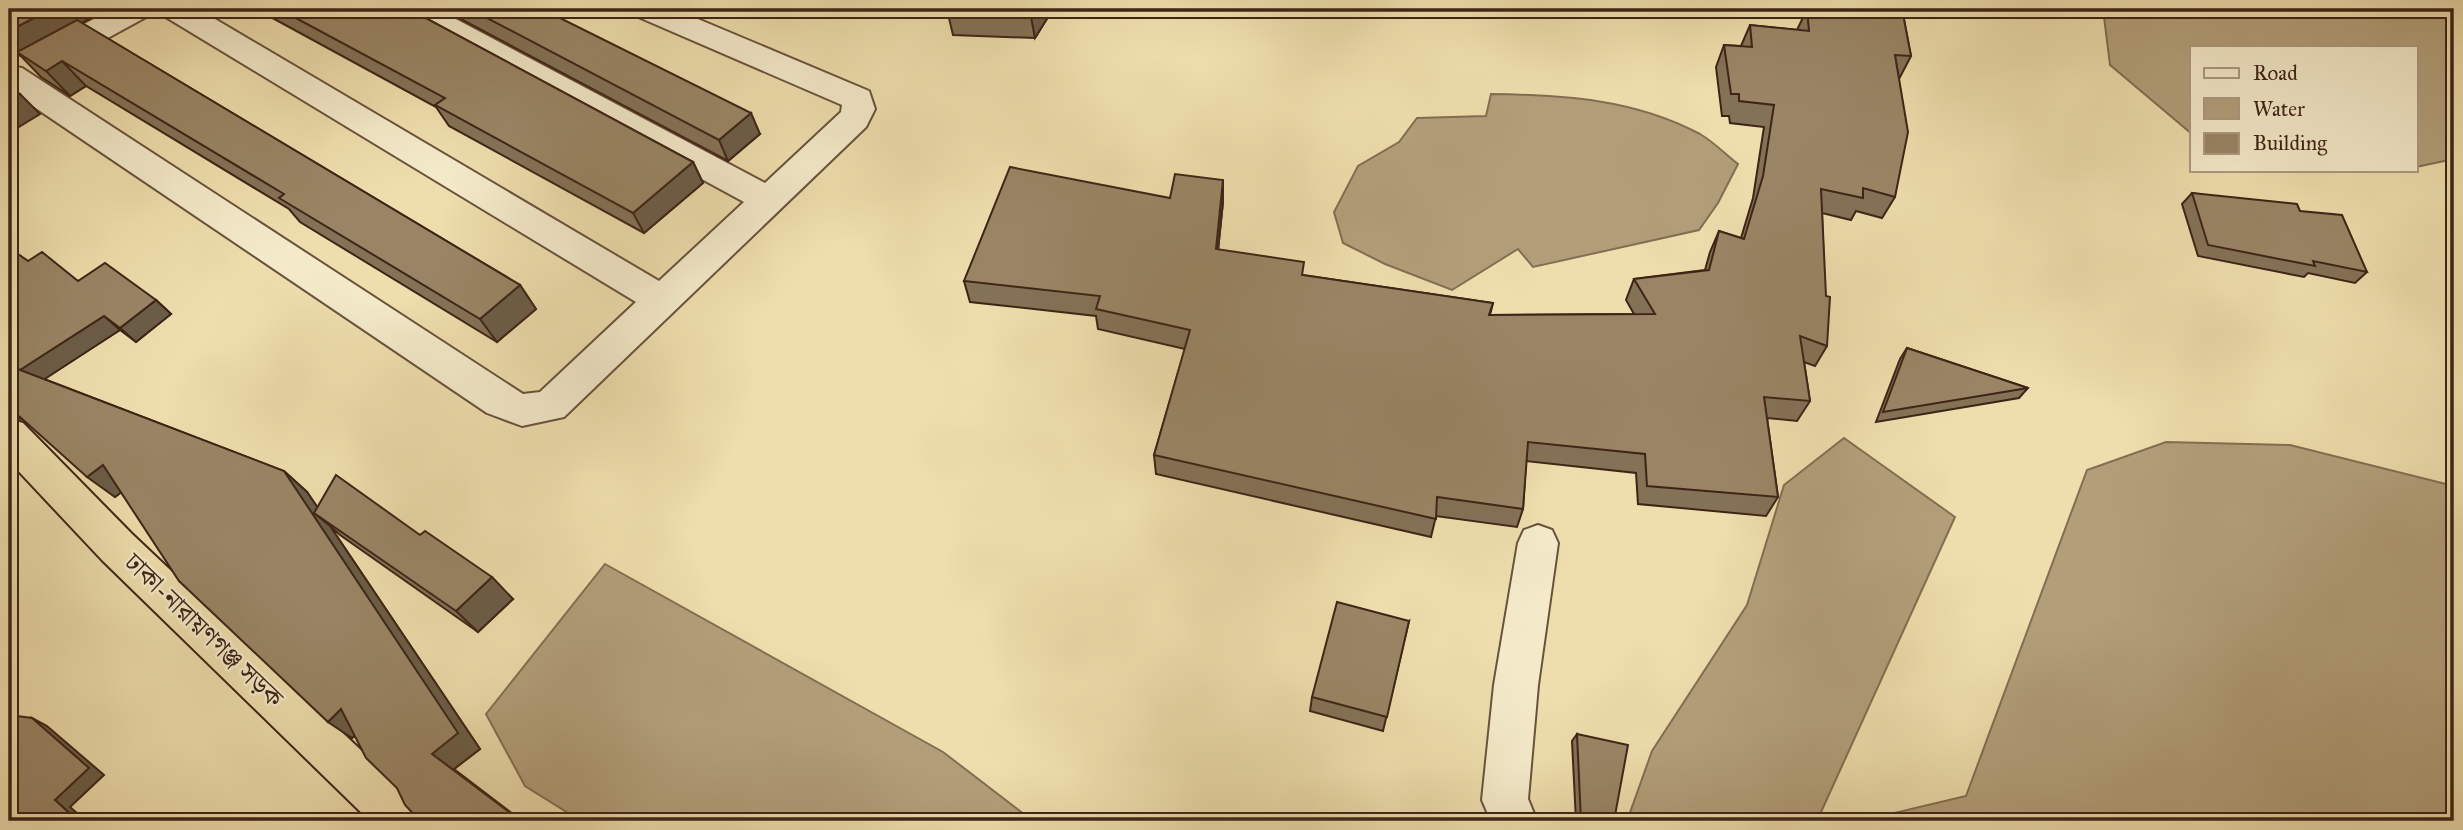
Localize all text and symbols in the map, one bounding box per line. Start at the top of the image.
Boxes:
legend [2190,46,2418,172]
text: Road [2253,60,2298,86]
text: Water [2253,96,2305,122]
text: Building [2253,130,2327,156]
street label: ঢাকা-নারায়ণগঞ্জ সড়ক [117,546,291,715]

